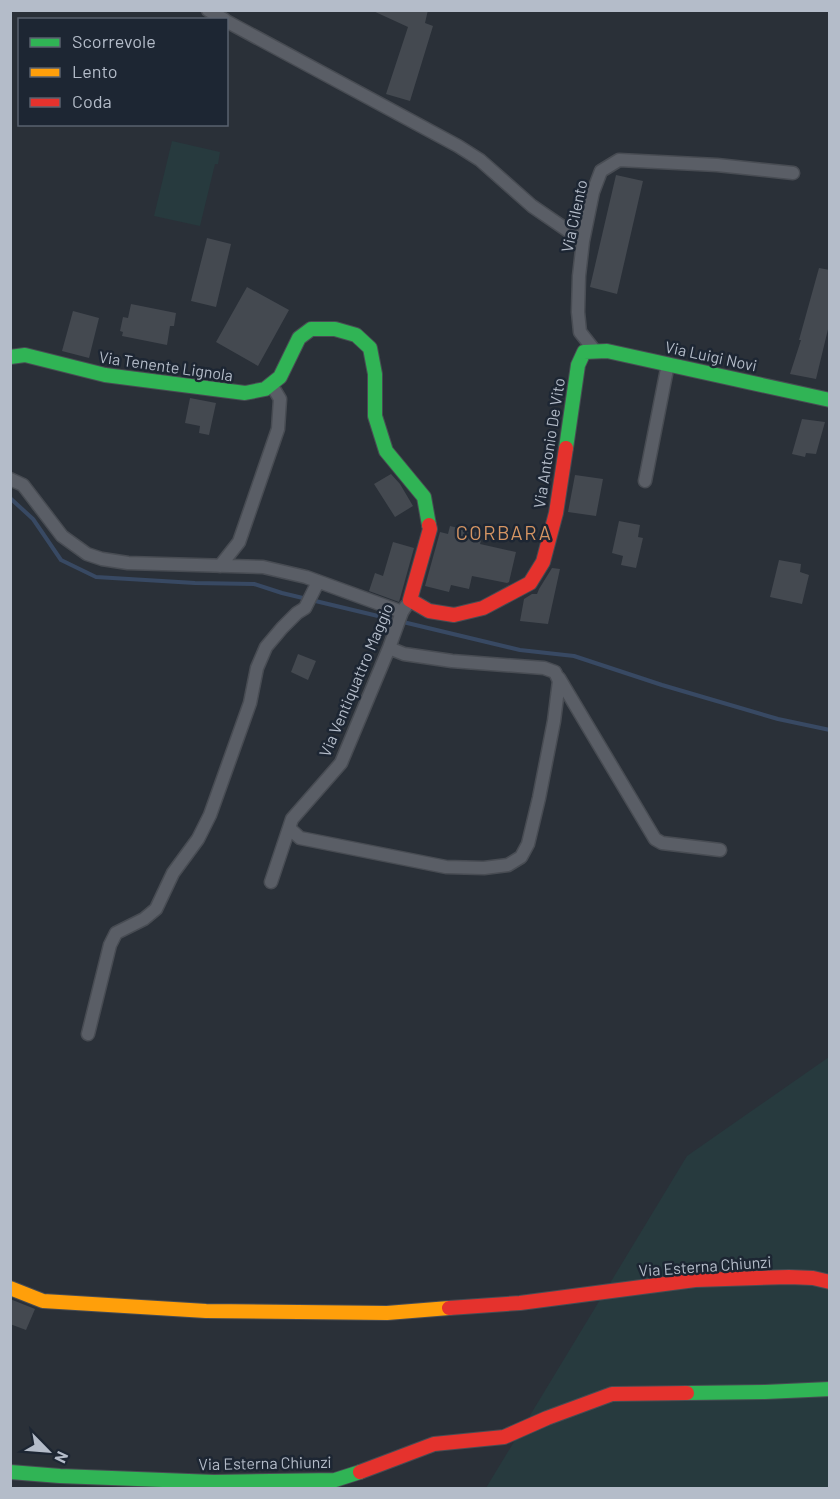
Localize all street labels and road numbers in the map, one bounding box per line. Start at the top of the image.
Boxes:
street label: Via Cilento [557,178,590,254]
street label: Via Luigi Novi [663,337,759,375]
street label: Via Tenente Lignola [98,347,234,384]
street label: Via Antonio De Vito [529,376,568,509]
street label: Via Ventiquattro Maggio [315,600,397,759]
street label: Via Esterna Chiunzi [638,1251,772,1280]
street label: Via Esterna Chiunzi [198,1452,332,1473]

